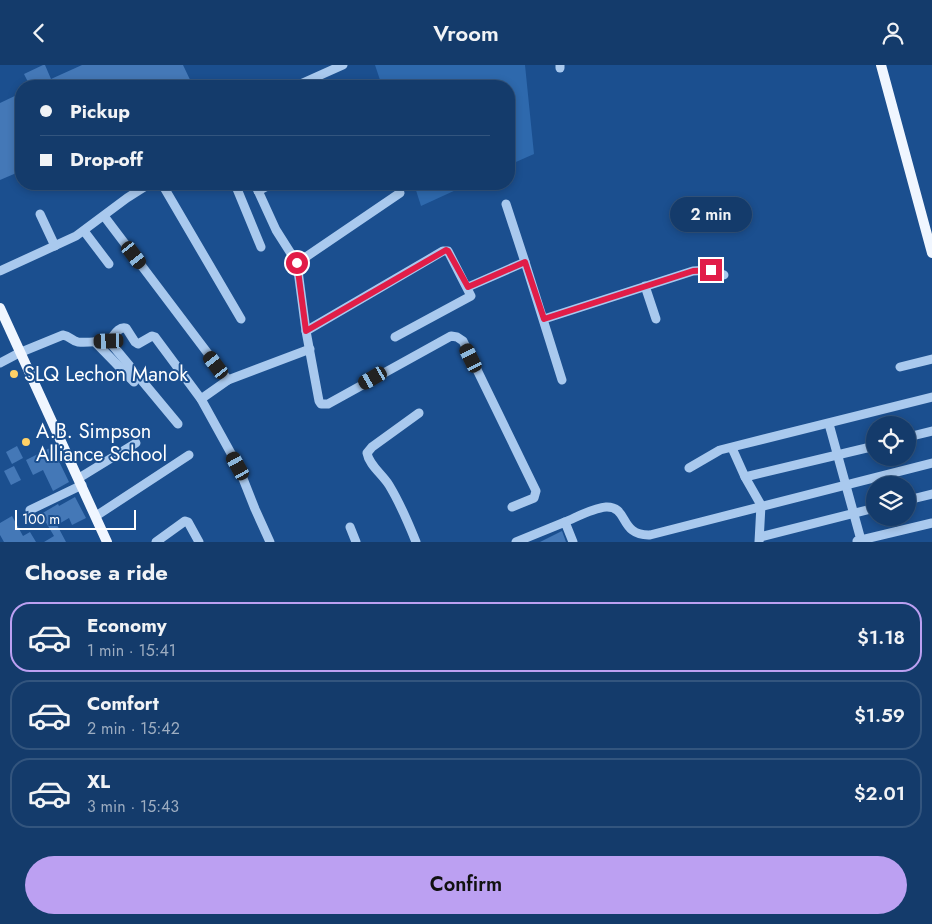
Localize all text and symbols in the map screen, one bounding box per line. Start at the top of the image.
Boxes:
text: Vroom [433,17,499,49]
icon: back [25,19,53,47]
icon: person [879,19,907,47]
text: Pickup [70,98,130,125]
text: Drop-off [70,146,143,173]
callout: 2 min [670,197,752,233]
text: 2 min [690,203,732,226]
car [118,239,149,271]
route start [286,252,308,274]
route end [700,259,722,281]
car [93,333,124,349]
car [457,341,484,375]
car [200,349,231,381]
place label: SLQ Lechon Manok [24,360,188,389]
car [356,364,389,392]
marker: SLQ Lechon Manok [8,368,20,380]
map controls [866,416,916,526]
button: locate [866,416,916,466]
place label: A.B. Simpson Alliance School [36,417,167,469]
marker: A.B. Simpson Alliance School [20,436,32,448]
car [224,449,251,483]
button: layers [866,476,916,526]
scale bar [15,507,136,530]
text: 100 m [22,509,60,529]
text: Choose a ride [25,556,168,588]
text: Economy [87,612,167,639]
icon: car [27,615,72,660]
text: $1.18 [857,624,905,651]
text: 1 min · 15:41 [87,639,176,662]
text: Comfort [87,690,159,717]
icon: car [27,693,72,738]
text: $1.59 [854,702,905,729]
text: 2 min · 15:42 [87,717,180,740]
text: XL [87,768,110,795]
icon: car [27,771,72,816]
text: $2.01 [854,780,905,807]
text: 3 min · 15:43 [87,795,179,818]
button: Confirm [25,856,907,914]

